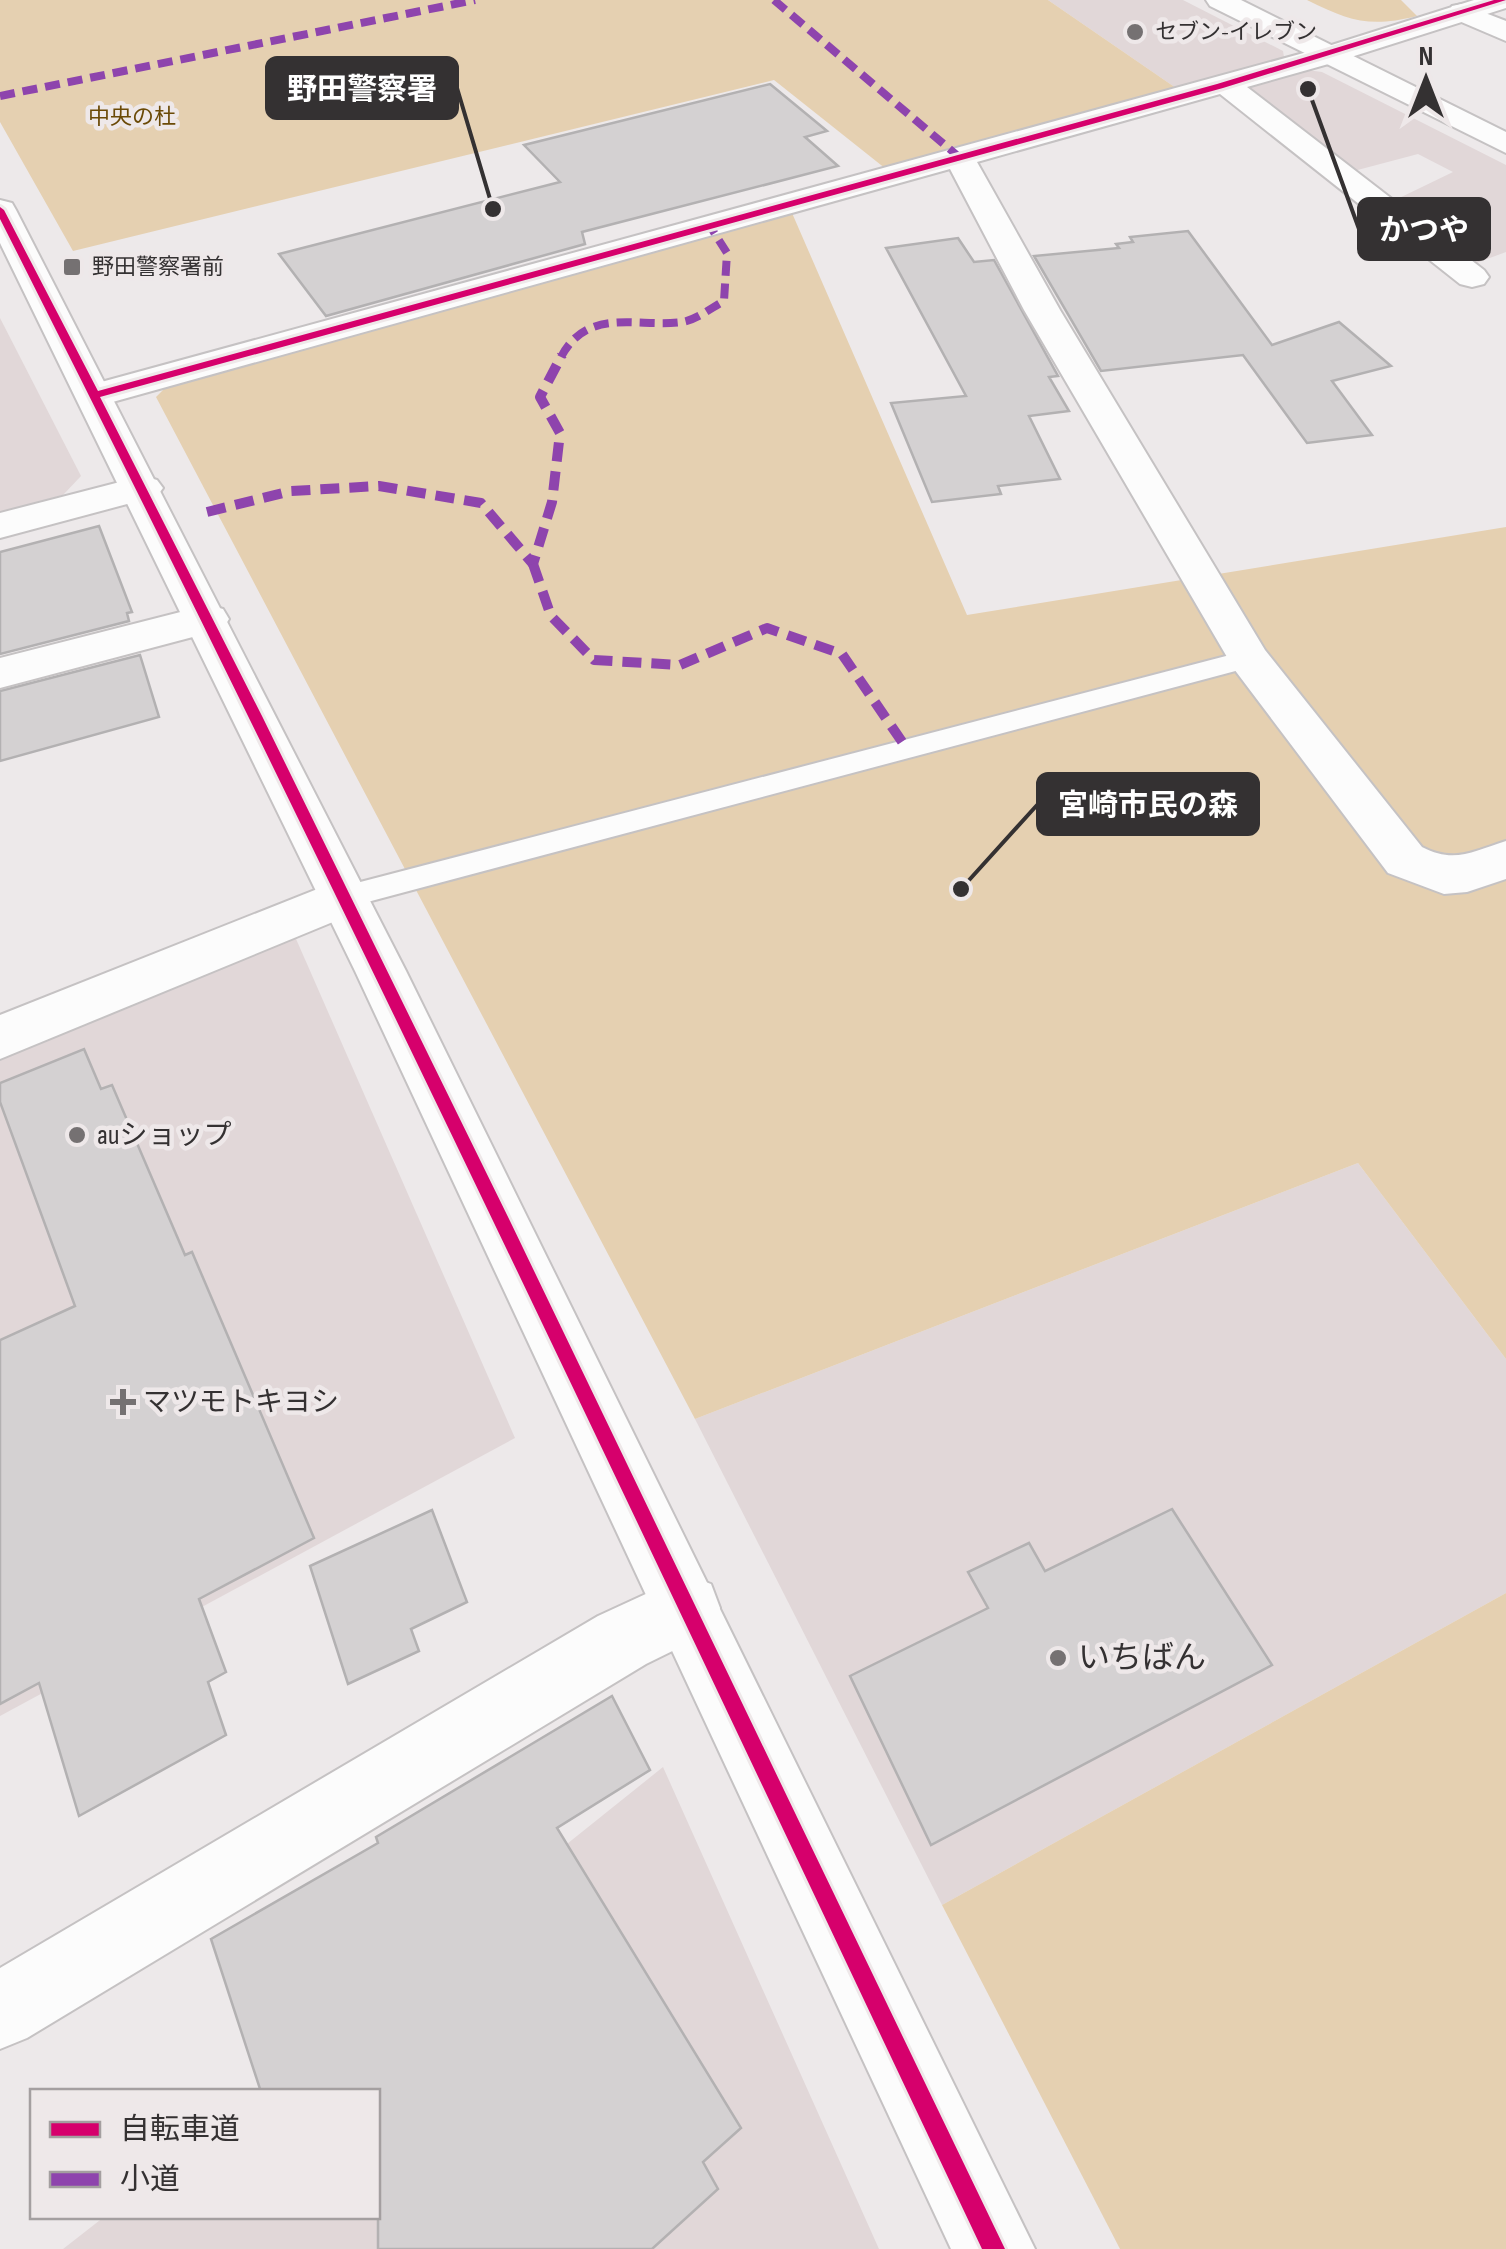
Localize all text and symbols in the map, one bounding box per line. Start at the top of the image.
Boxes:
place label: セブン-イレブン [1155,19,1317,46]
marker: セブン-イレブン [1124,21,1146,43]
north arrow [1376,30,1476,130]
text: N [1419,40,1433,73]
callout: 野田警察署 [267,58,457,118]
text: 野田警察署 [287,72,437,108]
park label: 中央の杜 [88,104,176,131]
callout: かつや [1359,199,1489,259]
text: かつや [1379,213,1469,249]
place label: 野田警察署前 [92,254,224,281]
marker: 野田警察署前 [61,256,83,278]
callout: 宮崎市民の森 [1038,774,1258,834]
text: 宮崎市民の森 [1058,788,1238,824]
place label: auショップ [97,1119,232,1152]
marker: auショップ [66,1124,88,1146]
place label: マツモトキヨシ [143,1386,339,1419]
marker: マツモトキヨシ [112,1391,134,1413]
place label: いちばん [1078,1639,1206,1678]
marker: いちばん [1047,1647,1069,1669]
legend [30,2089,380,2219]
text: 自転車道 [120,2112,240,2148]
text: 小道 [120,2162,180,2198]

